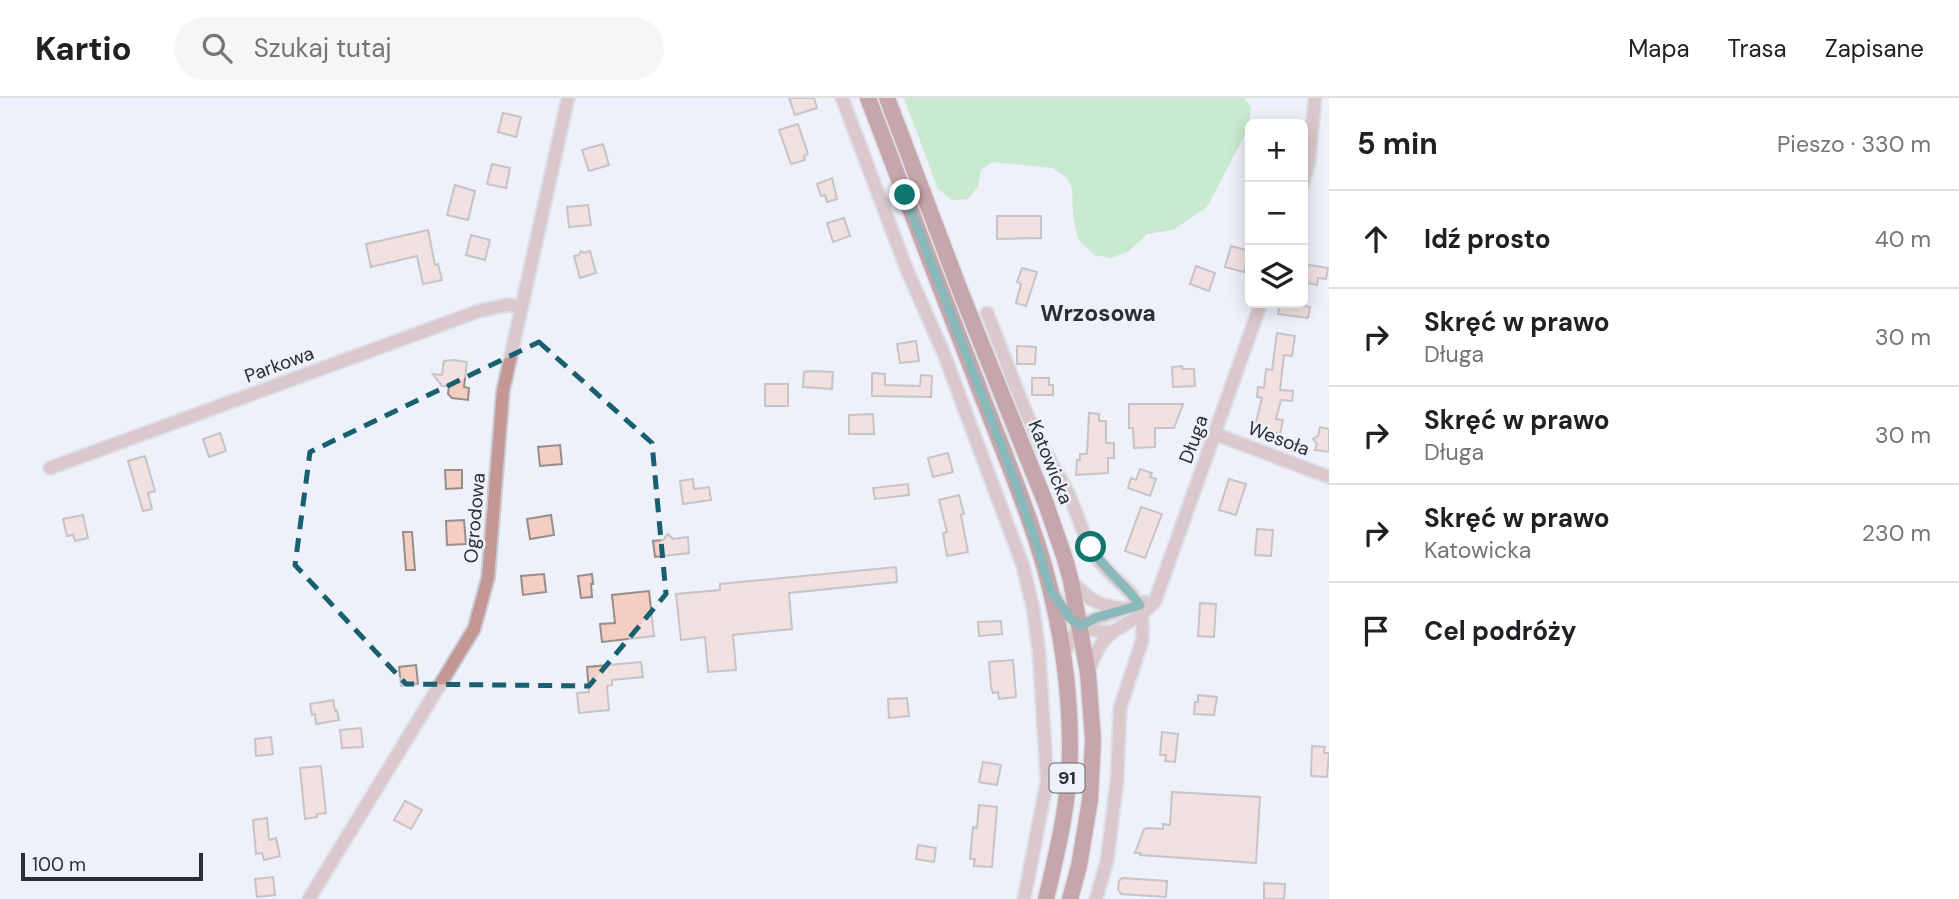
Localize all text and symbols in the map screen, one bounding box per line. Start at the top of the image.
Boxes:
search box [174,17,664,80]
text: Kartio [35,27,132,70]
icon: search [198,29,236,67]
text: Szukaj tutaj [254,31,392,65]
text: Mapa [1628,33,1690,64]
text: Trasa [1728,33,1787,64]
text: Zapisane [1825,33,1924,64]
map controls [1245,119,1308,308]
button: + [1245,119,1308,182]
text: 5 min [1357,124,1438,163]
text: Pieszo · 330 m [1777,129,1931,159]
route end [889,179,920,210]
button: − [1245,182,1308,245]
icon: ahead [1357,220,1395,258]
text: Idź prosto [1424,222,1551,256]
text: 40 m [1875,224,1931,254]
button: layers [1245,245,1308,308]
district label: Wrzosowa [1040,298,1156,328]
text: Skręć w prawo [1424,305,1610,339]
icon: right [1357,318,1395,356]
text: 30 m [1875,322,1931,352]
text: Długa [1424,339,1484,369]
street label: Parkowa [241,340,317,389]
text: Skręć w prawo [1424,403,1610,437]
street label: Długa [1173,412,1214,467]
street label: Wesoła [1244,415,1313,462]
street label: Katowicka [1022,416,1079,508]
icon: right [1357,416,1395,454]
text: 30 m [1875,420,1931,450]
text: Długa [1424,437,1484,467]
street label: Ogrodowa [458,472,491,564]
text: Skręć w prawo [1424,501,1610,535]
icon: right [1357,514,1395,552]
text: 230 m [1862,518,1931,548]
route start [1075,531,1106,562]
text: Katowicka [1424,535,1531,565]
icon: arrive [1357,612,1395,650]
text: Cel podróży [1424,614,1577,648]
road number: 91 [1050,764,1084,792]
scale bar [21,850,203,882]
text: 100 m [32,852,86,877]

